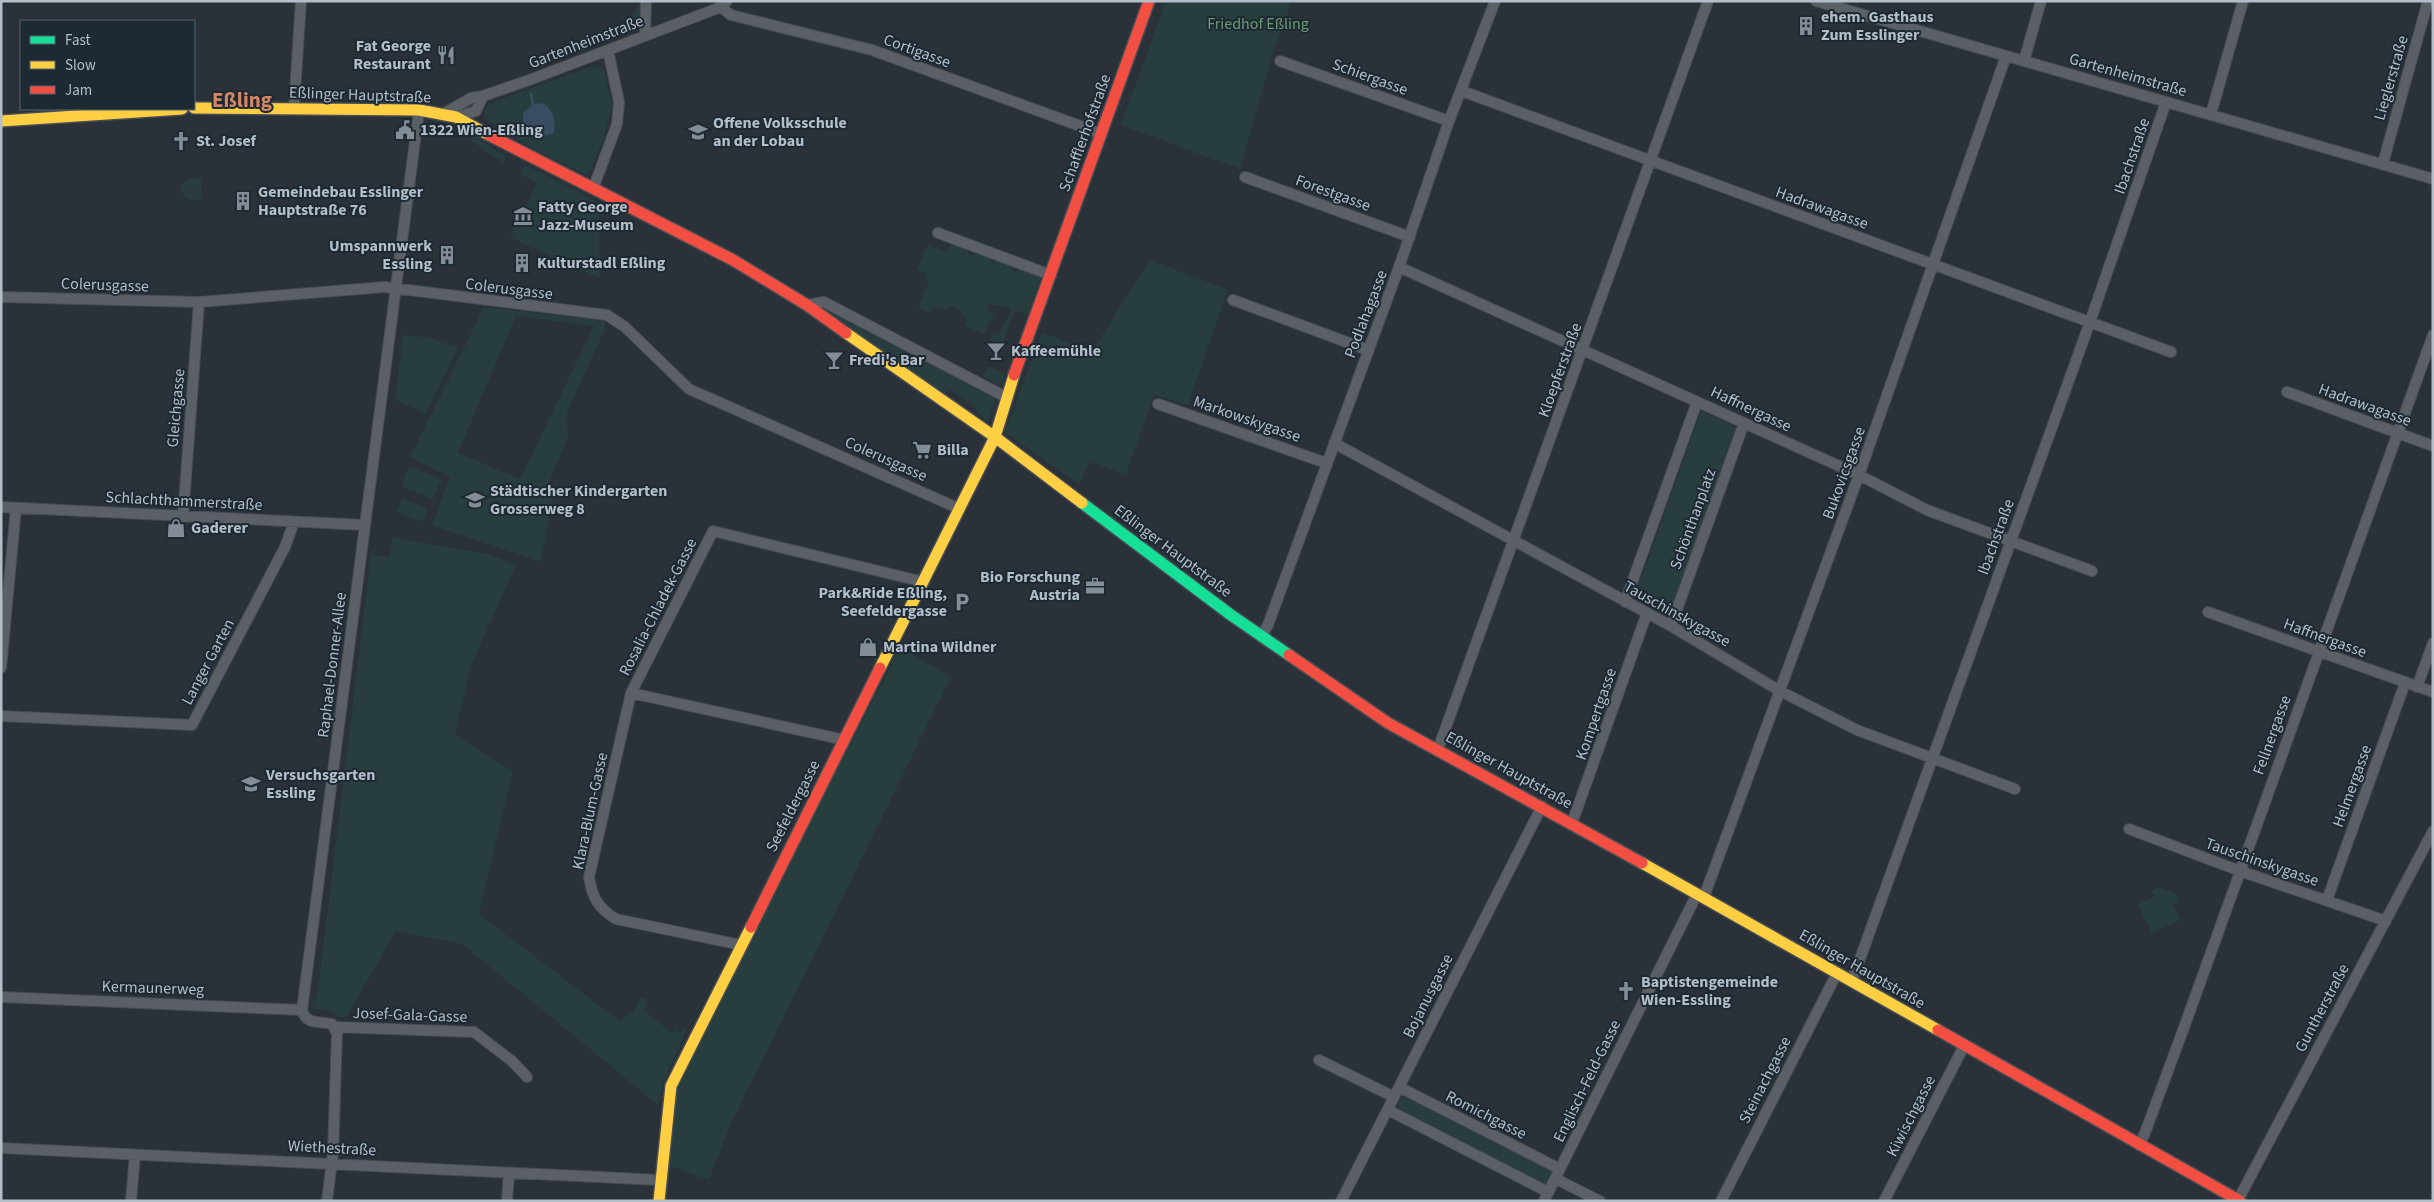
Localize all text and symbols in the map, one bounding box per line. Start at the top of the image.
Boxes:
place label: ehem. Gasthaus Zum Esslinger [1821,6,1934,46]
street label: Gartenheimstraße [525,10,647,74]
park label: Friedhof Eßling [1207,13,1309,35]
building icon: ehem. Gasthaus Zum Esslinger [1795,15,1817,37]
legend [20,20,195,110]
street label: Cortigasse [880,29,954,73]
text: Fast [65,30,91,51]
street label: Lieglerstraße [2368,33,2414,123]
place label: Fat George Restaurant [353,35,431,75]
restaurant icon: Fat George Restaurant [435,44,457,66]
street label: Gartenheimstraße [2067,48,2189,102]
street label: Schiergasse [1329,53,1411,101]
text: Slow [65,55,96,76]
street label: Schafflerhofstraße [1054,71,1116,195]
text: Jam [65,80,92,101]
street label: Eßlinger Hauptstraße [289,82,431,108]
district label: Eßling [212,85,272,115]
place label: Offene Volksschule an der Lobau [713,112,847,152]
street label: Ibachstraße [2109,115,2155,197]
public building icon: 1322 Wien-Eßling [394,119,416,141]
place label: 1322 Wien-Eßling [420,119,543,141]
school or university icon: Offene Volksschule an der Lobau [687,121,709,143]
church icon: St. Josef [170,130,192,152]
place label: St. Josef [196,130,257,152]
street label: Forestgasse [1292,169,1374,217]
place label: Gemeindebau Esslinger Hauptstraße 76 [258,181,424,221]
street label: Hadrawagasse [1773,181,1872,235]
building icon: Gemeindebau Esslinger Hauptstraße 76 [232,190,254,212]
place label: Fatty George Jazz-Museum [538,196,634,236]
museum icon: Fatty George Jazz-Museum [512,205,534,227]
place label: Umspannwerk Essling [329,235,432,275]
building icon: Umspannwerk Essling [436,244,458,266]
building icon: Kulturstadl Eßling [511,252,533,274]
place label: Kulturstadl Eßling [537,252,666,274]
street label: Podlahagasse [1339,267,1393,361]
street label: Colerusgasse [61,272,149,298]
street label: Colerusgasse [464,273,554,305]
street label: Kloepferstraße [1533,320,1587,420]
bar icon: Kaffeemühle [985,340,1007,362]
place label: Kaffeemühle [1011,340,1101,362]
bar icon: Fredi's Bar [823,349,845,371]
place label: Fredi's Bar [849,349,925,371]
street label: Gleichgasse [162,368,190,448]
street label: Hadrawagasse [2316,378,2415,432]
street label: Haffnergasse [1707,381,1795,437]
street label: Markowskygasse [1190,390,1304,448]
street label: Bukovicsgasse [1817,424,1871,522]
street label: Colerusgasse [841,431,931,487]
supermarket icon: Billa [911,439,933,461]
place label: Billa [937,439,969,461]
street label: Schönthanplatz [1665,465,1722,573]
place label: Städtischer Kindergarten Grosserweg 8 [490,480,667,520]
street label: Schlachthammerstraße [105,486,263,516]
school or university icon: Städtischer Kindergarten Grosserweg 8 [464,489,486,511]
street label: Ibachstraße [1972,496,2020,578]
street label: Eßlinger Hauptstraße [1110,499,1236,603]
shop icon: Gaderer [165,517,187,539]
place label: Gaderer [191,517,249,539]
street label: Rosalia-Chladek-Gasse [614,534,702,680]
place label: Bio Forschung Austria [980,566,1080,606]
office icon: Bio Forschung Austria [1084,575,1106,597]
street label: Tauschinskygasse [1620,576,1734,652]
place label: Park&Ride Eßling, Seefeldergasse [819,582,947,622]
street label: Raphael-Donner-Allee [312,591,352,739]
parking icon: Park&Ride Eßling, Seefeldergasse [951,591,973,613]
street label: Haffnergasse [2280,613,2370,663]
street label: Langer Garten [176,615,240,709]
shop icon: Martina Wildner [857,636,879,658]
place label: Martina Wildner [883,636,997,658]
street label: Kompertgasse [1570,665,1622,763]
street label: Fellnergasse [2247,692,2297,778]
street label: Eßlinger Hauptstraße [1441,726,1577,814]
street label: Helmergasse [2327,742,2377,830]
street label: Klara-Blum-Gasse [567,750,613,872]
street label: Seefeldergasse [760,756,826,856]
place label: Versuchsgarten Essling [265,764,375,804]
school or university icon: Versuchsgarten Essling [240,773,262,795]
street label: Tauschinskygasse [2202,832,2322,892]
street label: Eßlinger Hauptstraße [1795,924,1929,1014]
street label: Bojanusgasse [1397,950,1459,1042]
street label: Guntherstraße [2290,960,2355,1056]
place label: Baptistengemeinde Wien-Essling [1641,971,1778,1011]
street label: Kermaunerweg [101,975,205,1001]
church icon: Baptistengemeinde Wien-Essling [1615,980,1637,1002]
street label: Josef-Gala-Gasse [352,1002,468,1028]
street label: Englisch-Feld-Gasse [1548,1016,1626,1146]
street label: Steinachgasse [1734,1033,1796,1127]
street label: Kiwischgasse [1881,1071,1941,1160]
street label: Romichgasse [1442,1085,1530,1145]
street label: Wiethestraße [287,1135,377,1161]

